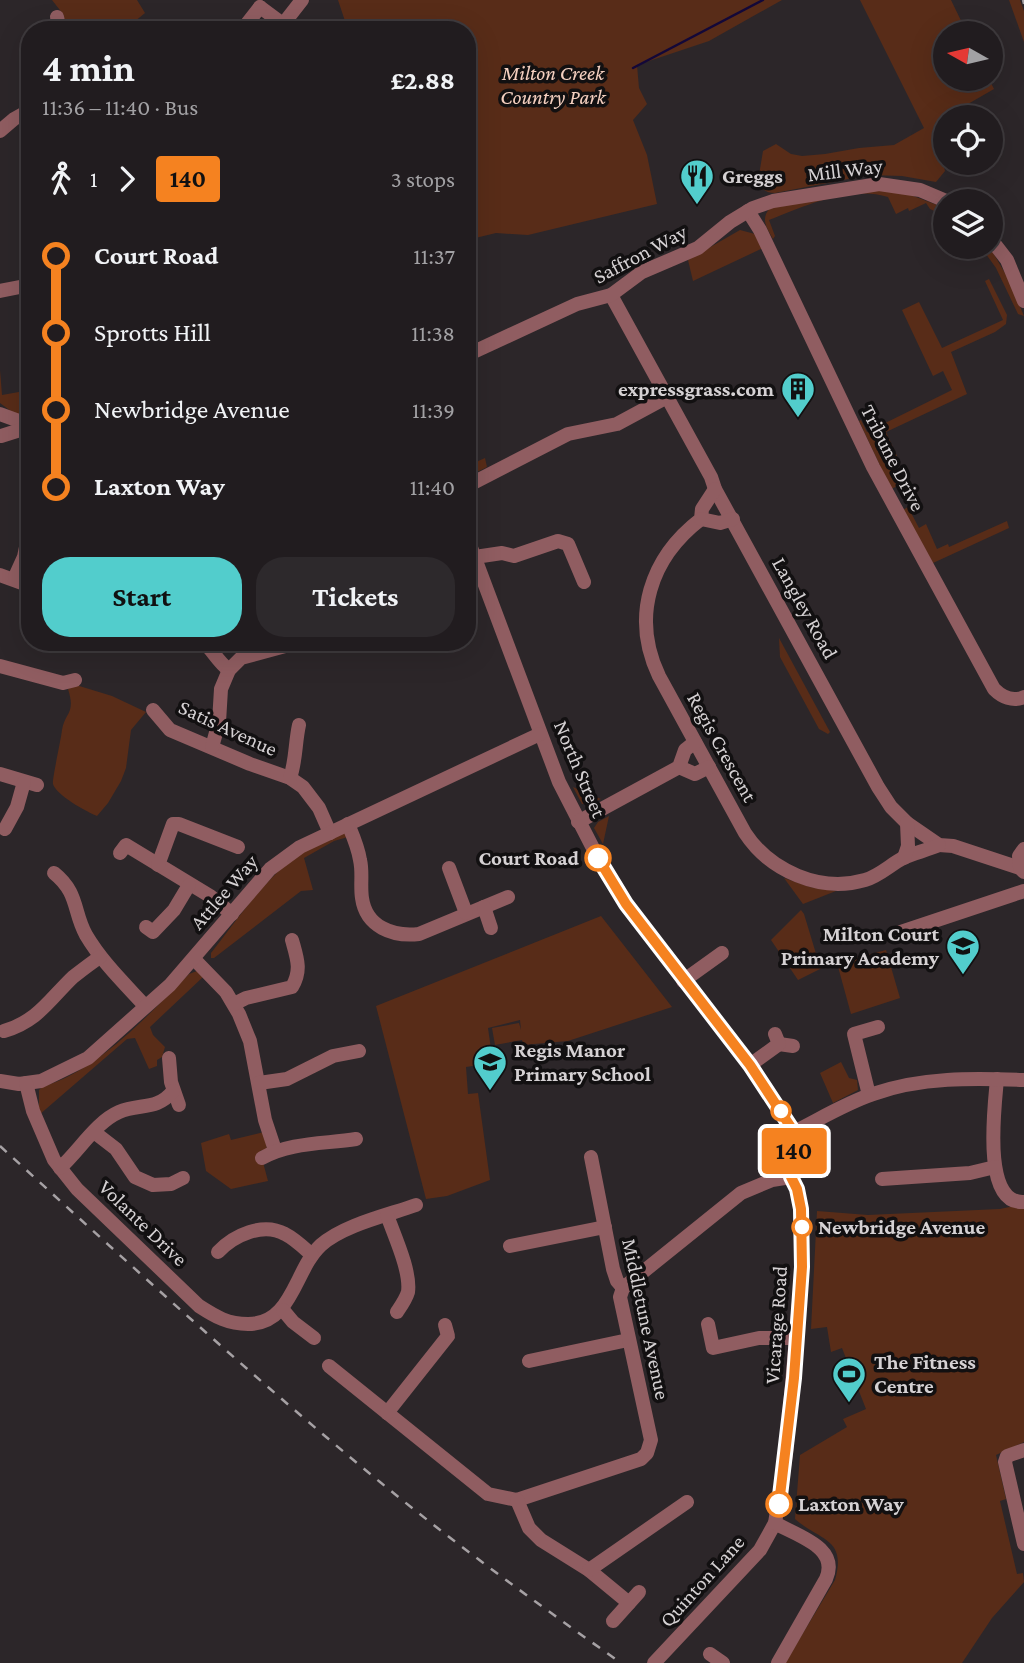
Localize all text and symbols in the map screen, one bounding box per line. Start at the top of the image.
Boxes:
north arrow [933,21,1003,91]
map controls [933,21,1003,259]
text: 4 min [42,47,135,89]
park label: Milton Creek Country Park [500,61,607,109]
text: £2.88 [391,66,455,95]
text: 11:36 – 11:40 · Bus [42,94,198,120]
button: locate [933,105,1003,175]
street label: Mill Way [806,153,884,187]
restaurant icon: Greggs [678,157,716,206]
icon: walk [42,160,80,198]
icon: forward [108,160,146,198]
place label: Greggs [722,164,783,188]
text: 140 [170,165,206,192]
text: 1 [90,166,98,192]
text: 3 stops [391,166,455,192]
button: layers [933,189,1003,259]
street label: Saffron Way [589,219,691,289]
text: Court Road [94,241,219,270]
text: 11:37 [413,243,455,269]
text: Sprotts Hill [94,318,211,347]
text: 11:38 [411,320,455,346]
building icon: expressgrass.com [779,370,817,419]
place label: expressgrass.com [618,377,774,401]
text: Newbridge Avenue [94,395,290,424]
text: 11:39 [412,397,455,423]
street label: Tribune Drive [856,401,930,515]
text: Laxton Way [94,472,225,501]
text: 11:40 [410,474,455,500]
street label: Langley Road [767,553,843,663]
button: Start [42,557,242,637]
button: Tickets [256,557,455,637]
street label: Regis Crescent [682,688,762,807]
street label: Satis Avenue [175,695,281,761]
street label: North Street [549,717,612,822]
marker: Court Road [585,845,611,871]
place label: Court Road [478,846,580,870]
street label: Attlee Way [185,849,263,934]
place label: Milton Court Primary Academy [781,922,940,970]
school or university icon: Milton Court Primary Academy [944,927,982,976]
place label: Regis Manor Primary School [514,1038,651,1086]
school or university icon: Regis Manor Primary School [471,1043,509,1092]
unlabelled marker [771,1101,791,1121]
line badge: 140 [754,1128,834,1174]
text: 140 [776,1137,812,1164]
street label: Volante Drive [94,1175,192,1271]
place label: Newbridge Avenue [818,1215,986,1239]
marker: Newbridge Avenue [792,1217,812,1237]
street label: Middletune Avenue [617,1236,675,1402]
street label: Vicarage Road [760,1265,792,1385]
place label: The Fitness Centre [874,1350,976,1398]
sports icon: The Fitness Centre [830,1355,868,1404]
marker: Laxton Way [766,1491,792,1517]
place label: Laxton Way [798,1492,904,1516]
street label: Quinton Lane [655,1530,749,1632]

